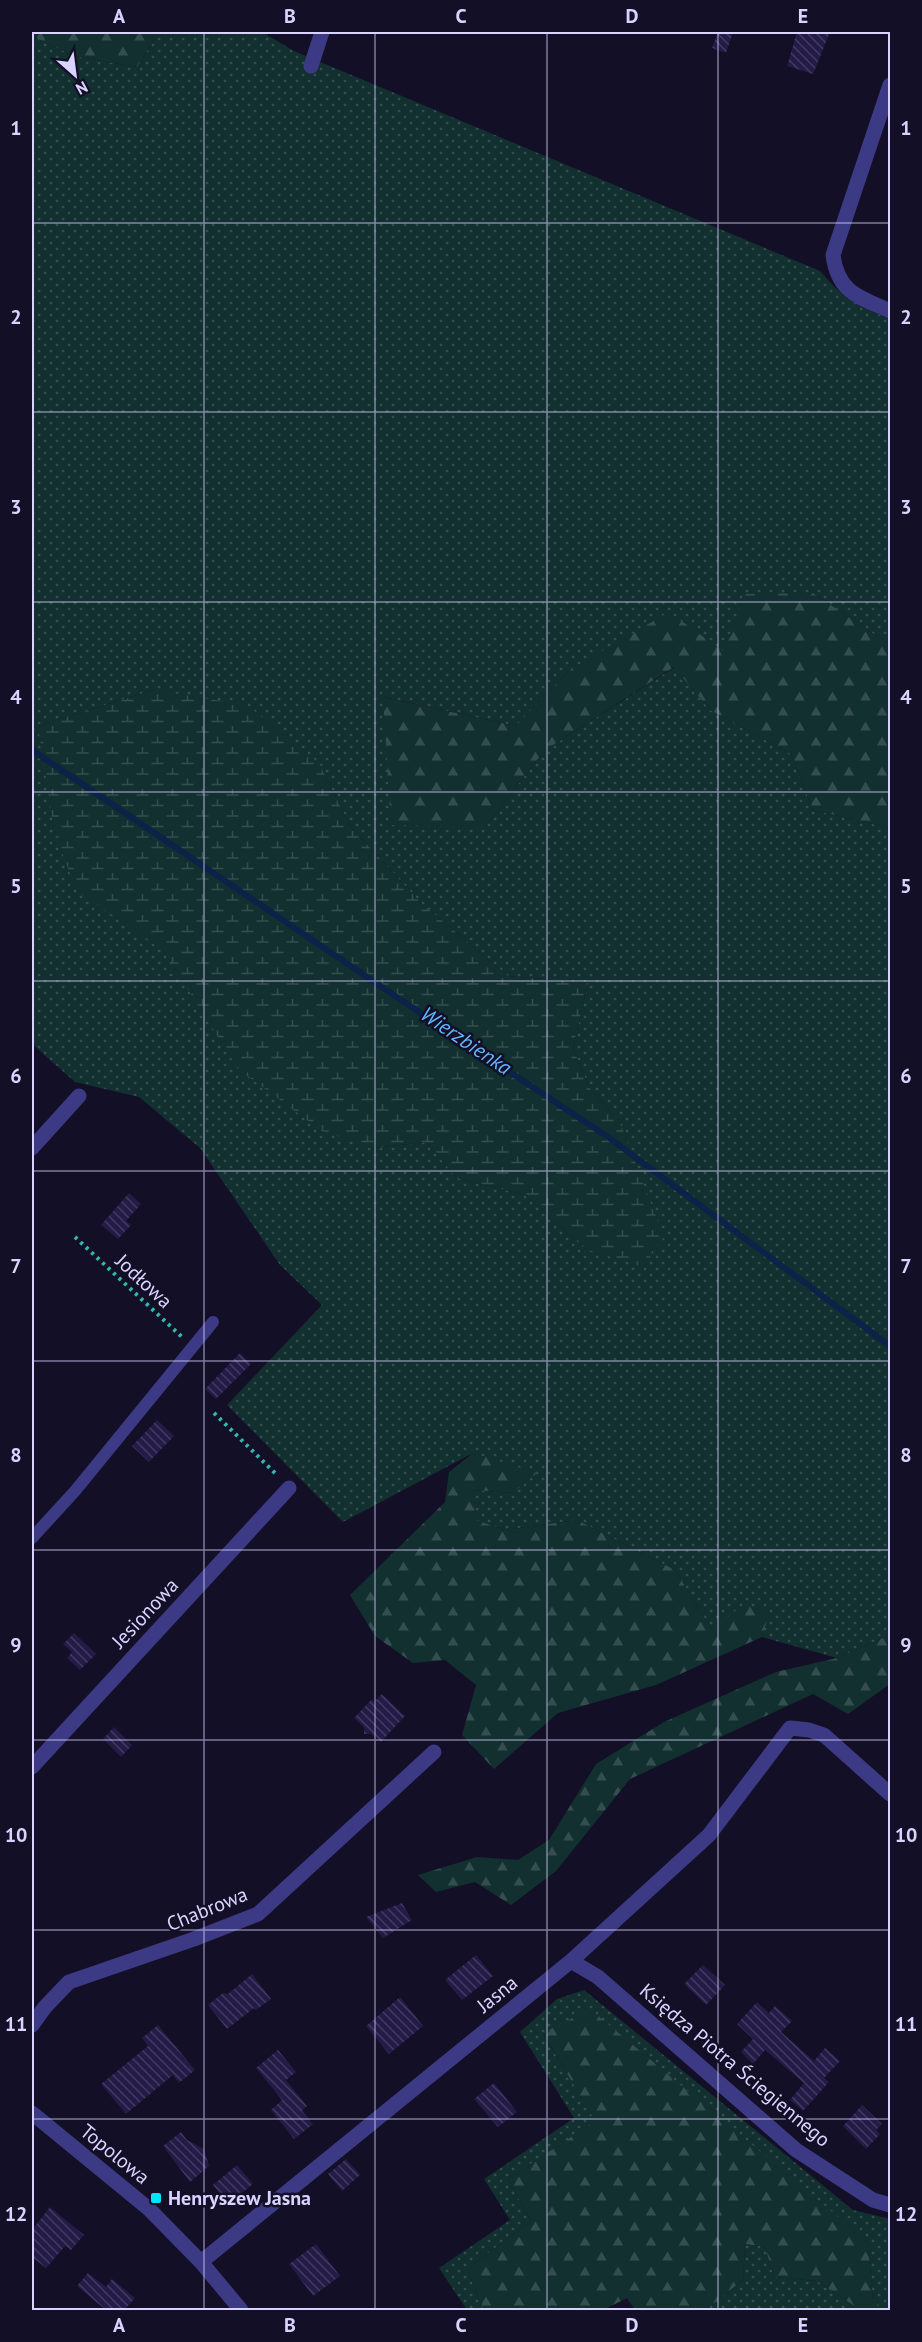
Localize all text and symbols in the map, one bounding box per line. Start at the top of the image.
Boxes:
text: A [113,3,126,29]
text: B [284,3,296,29]
text: C [455,3,467,29]
text: D [626,3,639,29]
text: E [798,3,808,29]
north arrow [45,45,105,105]
text: N [73,77,91,100]
text: 1 [10,115,22,141]
text: 1 [900,115,912,141]
text: 2 [10,304,22,330]
text: 2 [900,304,912,330]
text: 3 [10,494,22,520]
text: 3 [900,494,912,520]
text: 4 [10,684,22,710]
text: 4 [900,684,912,710]
text: 5 [10,873,22,899]
text: 5 [900,873,912,899]
water label: Wierzbienka [416,1000,517,1081]
text: 6 [10,1063,22,1089]
text: 6 [900,1063,912,1089]
street label: Jodłowa [109,1248,178,1314]
text: 7 [10,1253,22,1279]
text: 7 [900,1253,912,1279]
text: 8 [10,1442,22,1468]
text: 8 [900,1442,912,1468]
street label: Jesionowa [105,1572,184,1654]
text: 9 [10,1632,22,1658]
text: 9 [900,1632,912,1658]
text: 10 [5,1822,27,1848]
text: 10 [895,1822,917,1848]
street label: Chabrowa [163,1881,251,1937]
street label: Jasna [471,1970,523,2019]
street label: Księdza Piotra Ściegiennego [634,1978,836,2152]
text: 11 [5,2011,27,2037]
text: 11 [895,2011,917,2037]
street label: Topolowa [75,2118,155,2190]
place label: Henryszew Jasna [168,2185,311,2211]
marker: Henryszew Jasna [149,2191,163,2205]
text: 12 [5,2201,27,2227]
text: 12 [895,2201,917,2227]
text: A [113,2312,126,2338]
text: B [284,2312,296,2338]
text: C [455,2312,467,2338]
text: D [626,2312,639,2338]
text: E [798,2312,808,2338]

